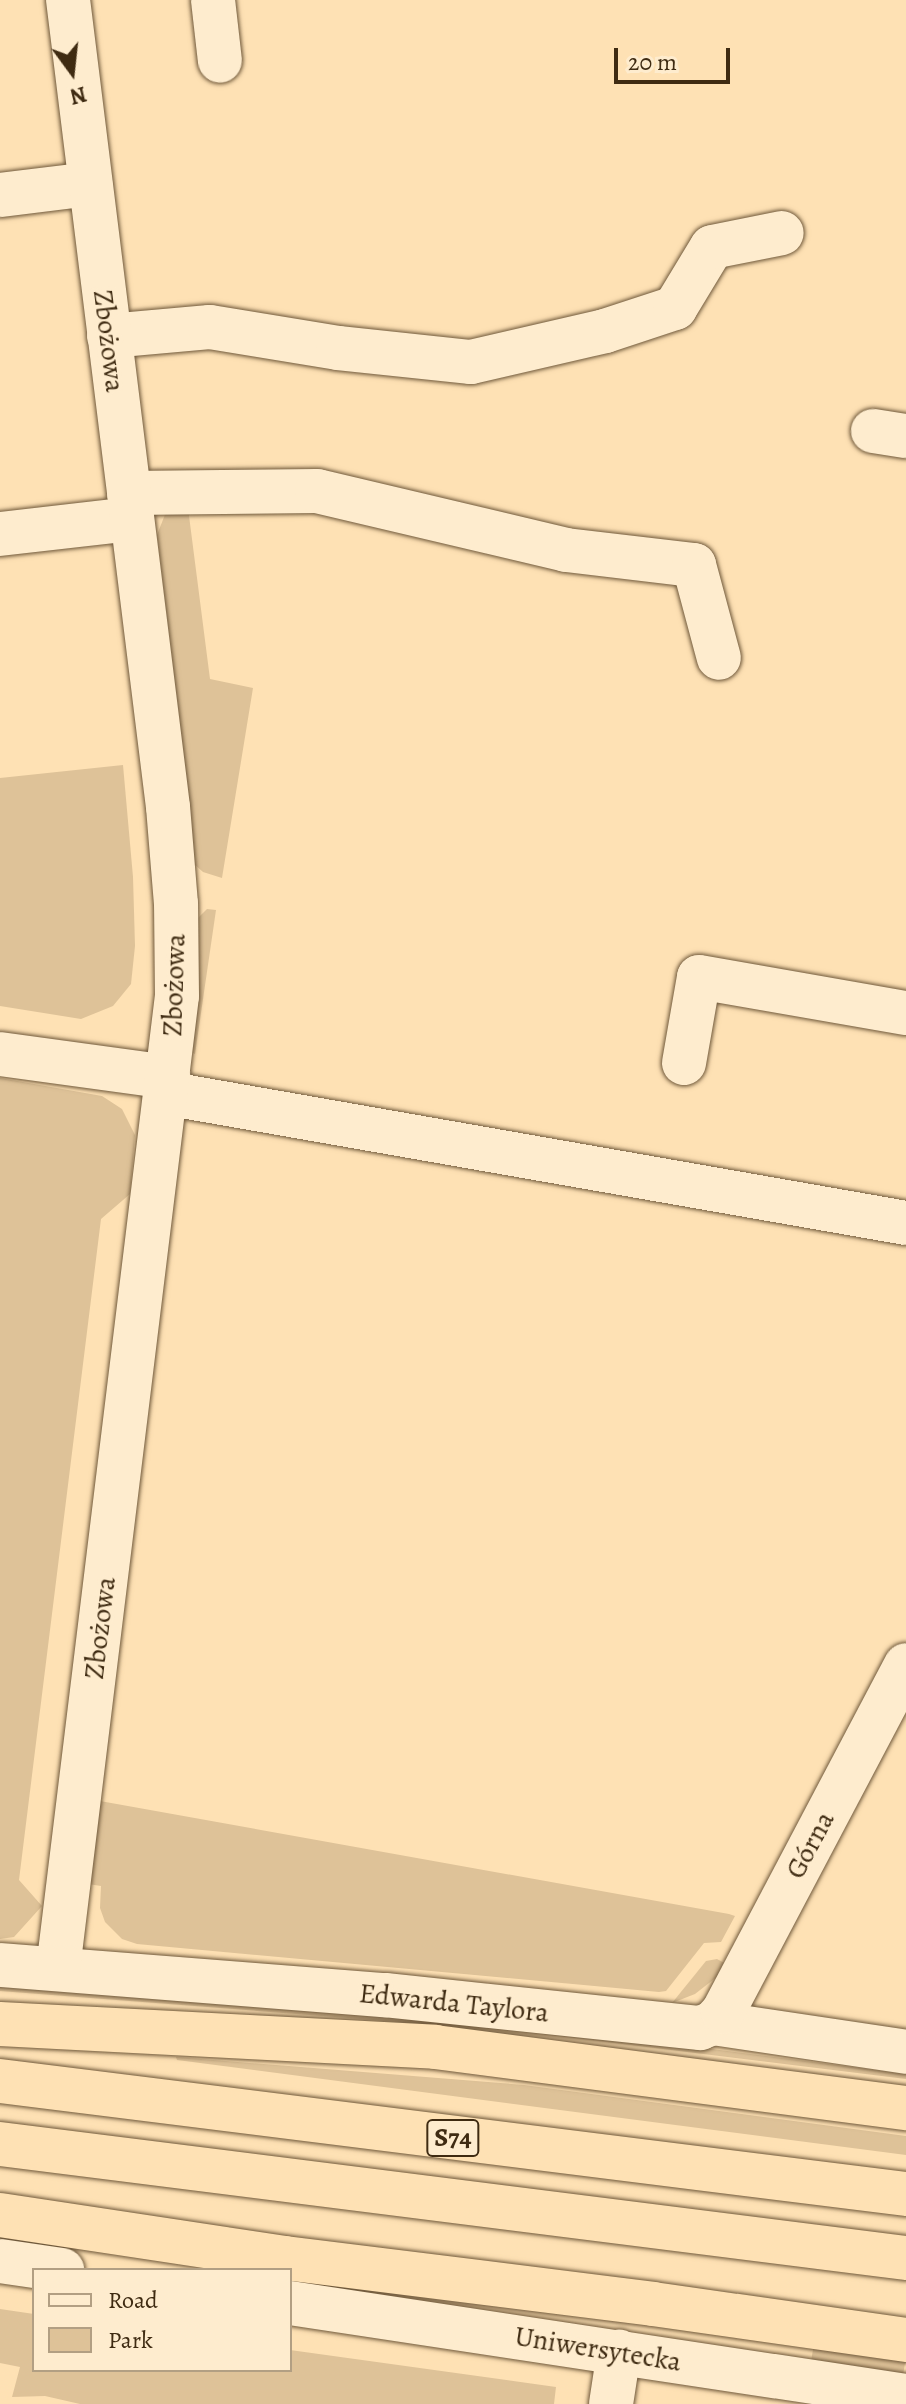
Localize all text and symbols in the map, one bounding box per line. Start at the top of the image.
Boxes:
north arrow [32,32,112,112]
scale bar [618,32,734,82]
text: 20 m [628,46,677,78]
text: N [67,79,90,112]
street label: Zbożowa [86,288,132,394]
street label: Zbożowa [155,933,193,1037]
street label: Zbożowa [77,1575,123,1681]
street label: Górna [778,1806,842,1884]
street label: Edwarda Taylora [358,1976,550,2030]
road number: S74 [425,2116,481,2160]
legend [32,2268,292,2372]
text: Road [108,2284,158,2316]
street label: Uniwersytecka [512,2319,684,2379]
text: Park [108,2324,153,2356]

